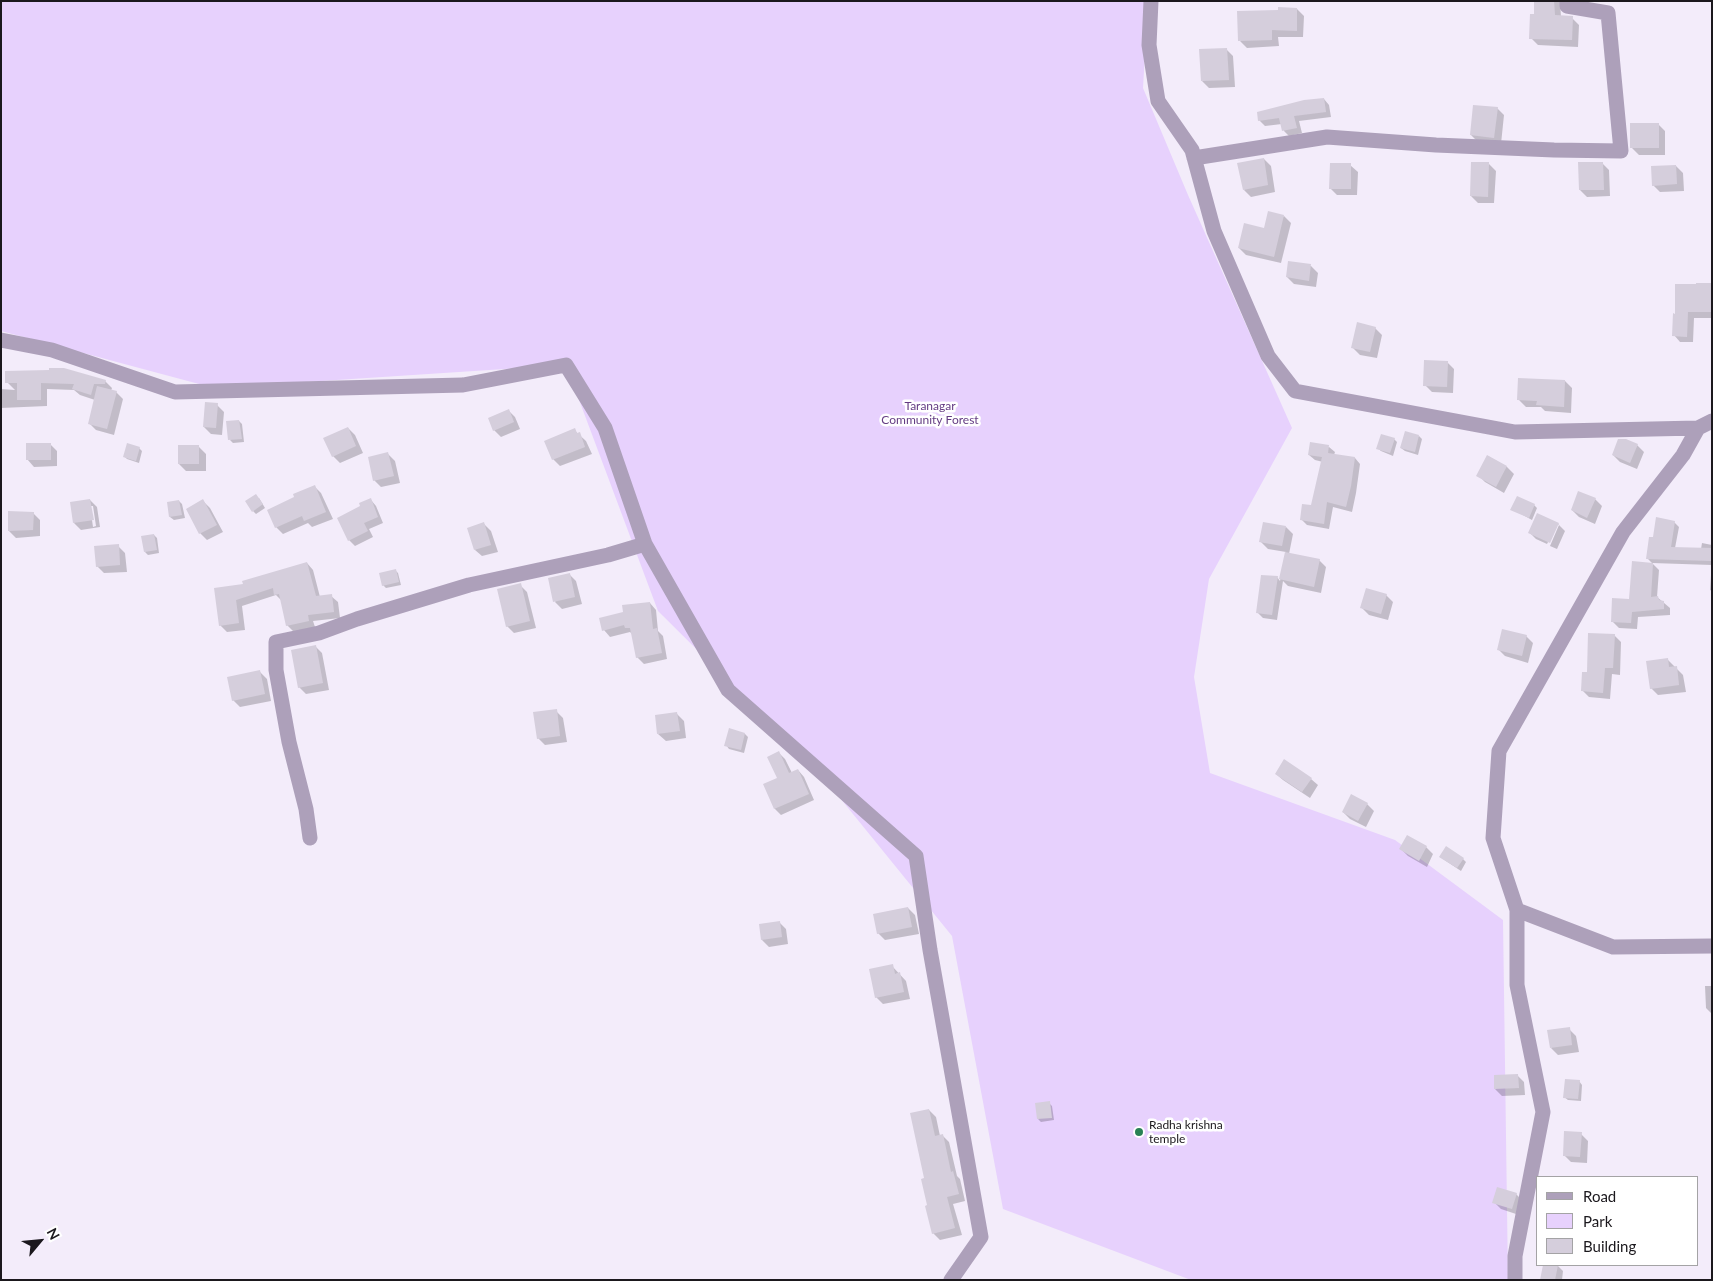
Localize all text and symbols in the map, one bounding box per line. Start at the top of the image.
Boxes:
park label: Taranagar Community Forest [881,399,979,427]
place label: Radha krishna temple [1149,1118,1223,1146]
marker: Radha krishna temple [1133,1126,1145,1138]
legend [1536,1176,1698,1266]
text: Road [1583,1187,1616,1205]
text: Park [1583,1212,1612,1230]
north arrow [15,1216,65,1266]
text: N [44,1225,64,1242]
text: Building [1583,1237,1636,1255]

